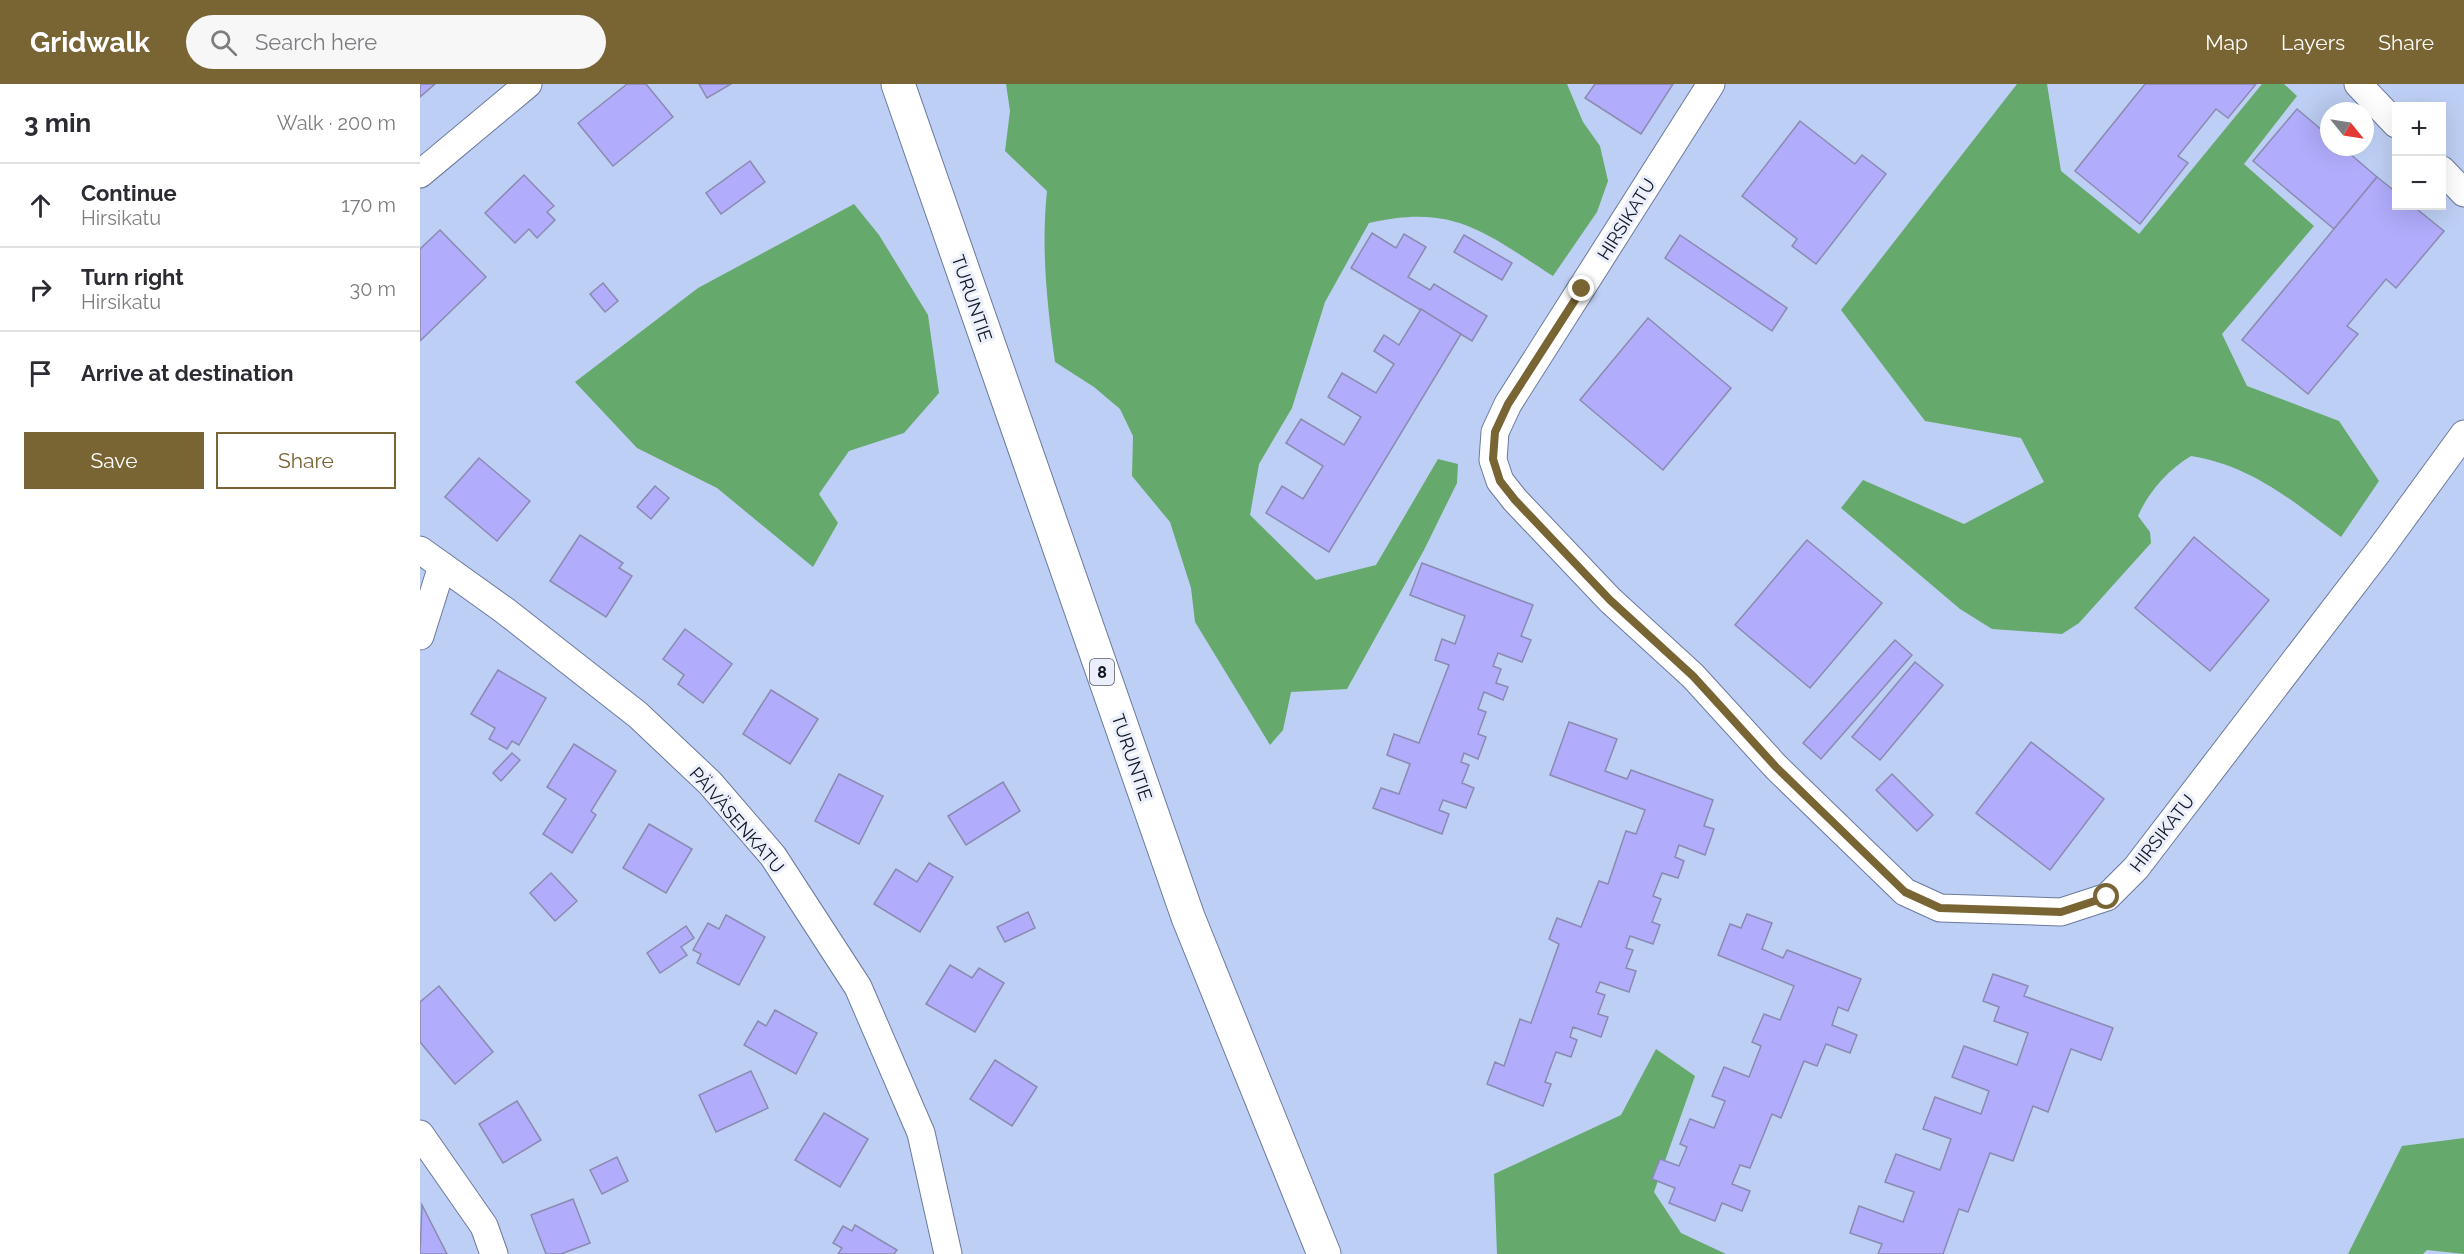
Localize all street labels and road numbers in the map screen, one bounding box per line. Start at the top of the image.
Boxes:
street label: HIRSIKATU [1593,174,1659,264]
street label: TURUNTIE [947,252,997,344]
road number: 8 [1090,659,1114,685]
street label: TURUNTIE [1107,711,1157,803]
street label: PÄIVÄSENKATU [685,763,789,877]
street label: HIRSIKATU [2125,790,2199,876]

